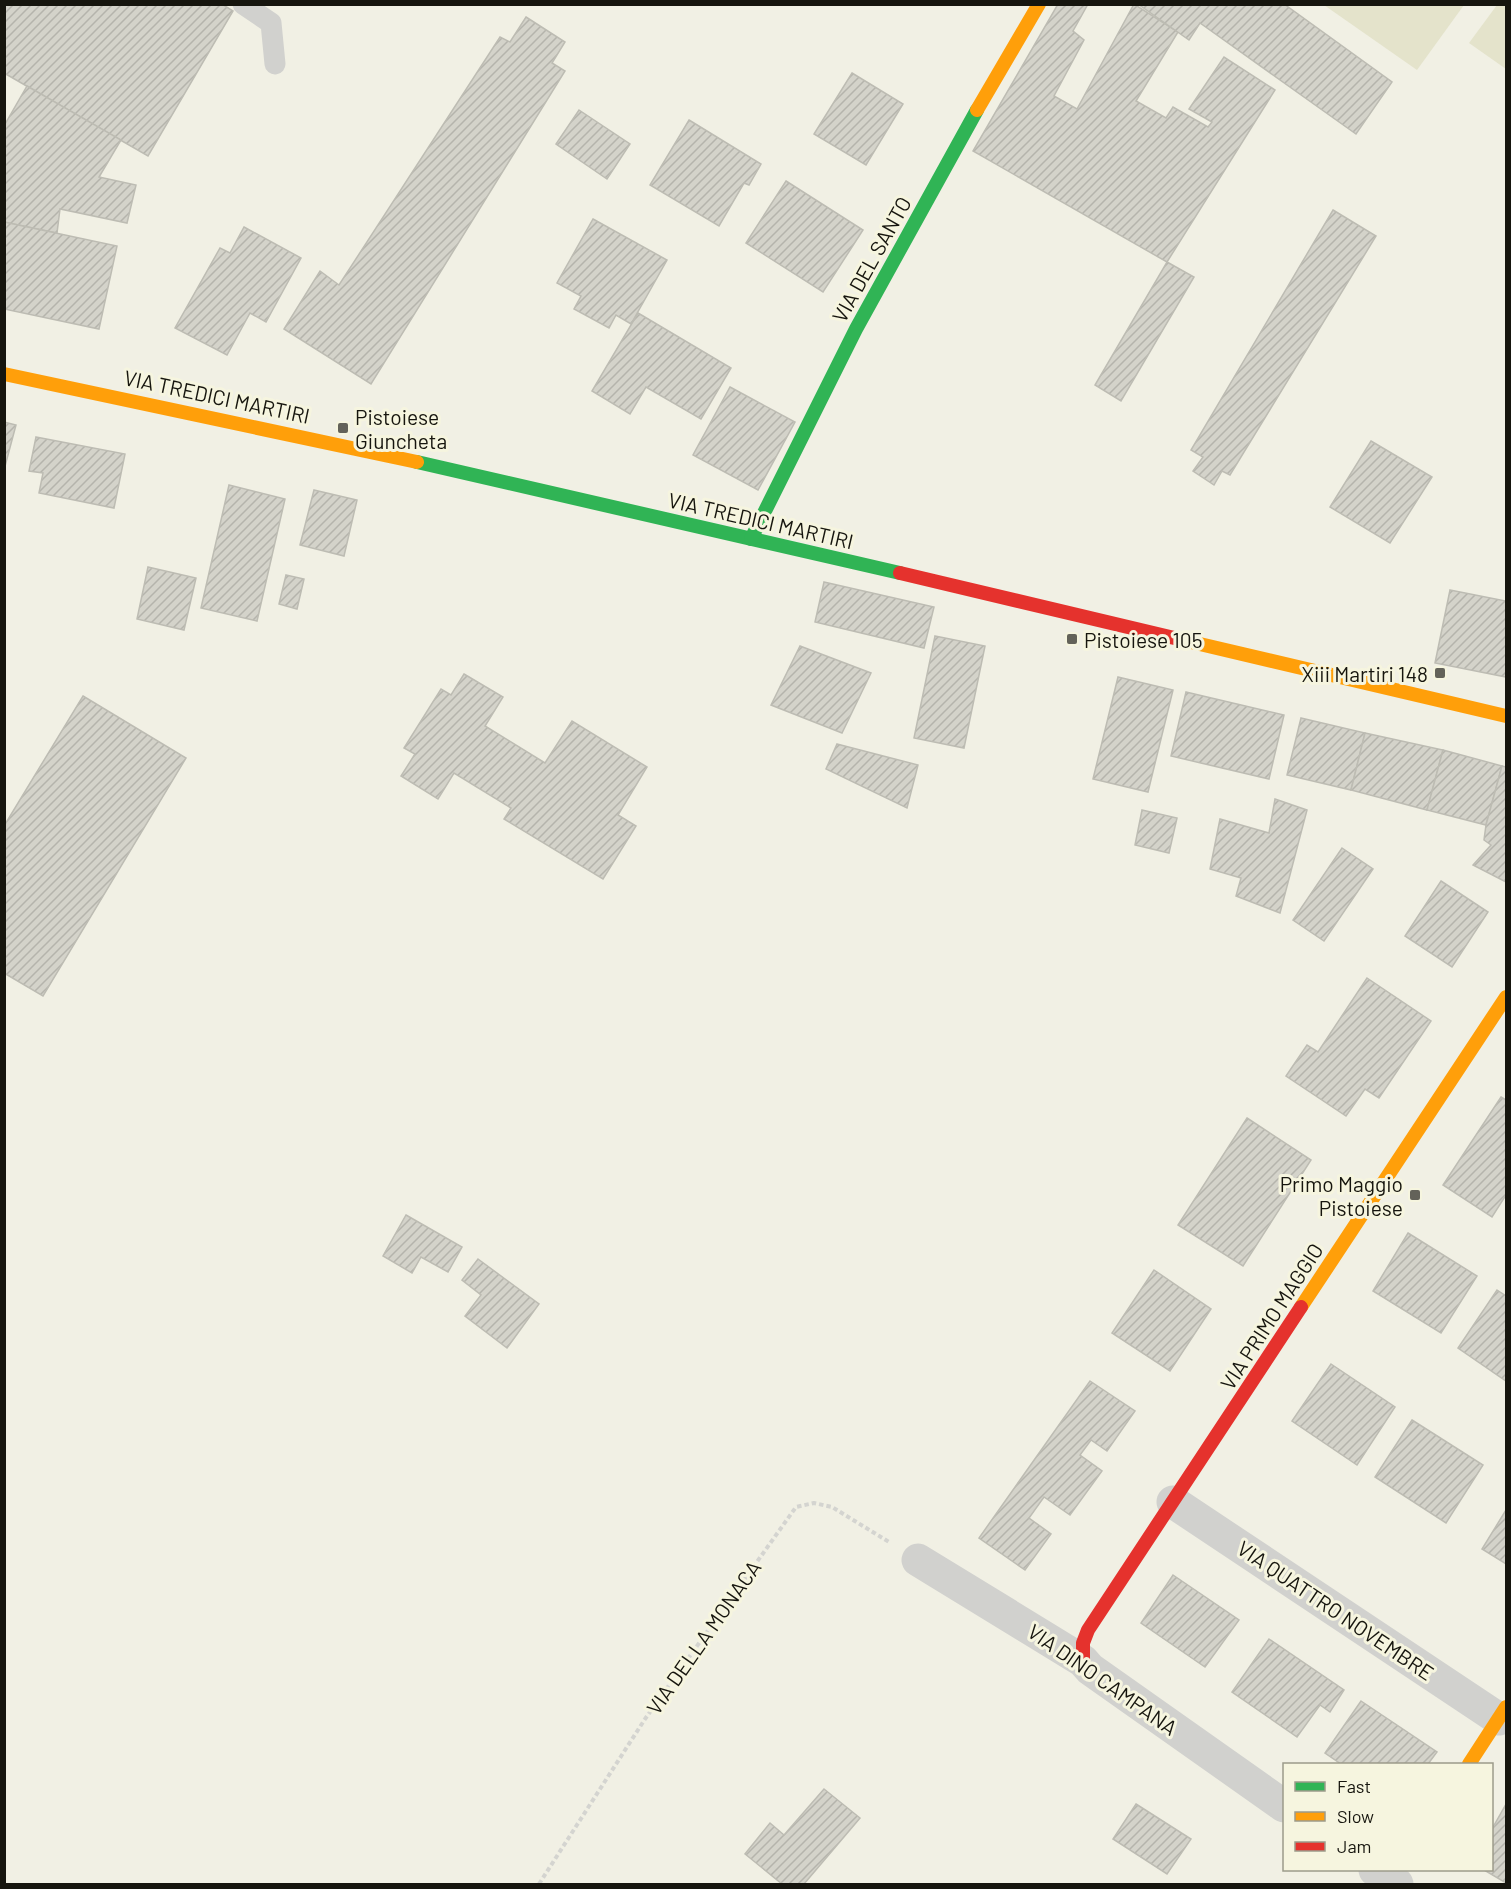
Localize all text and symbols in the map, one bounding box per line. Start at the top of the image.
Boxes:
street label: VIA DEL SANTO [826,192,916,326]
street label: VIA TREDICI MARTIRI [122,364,312,428]
place label: Pistoiese Giuncheta [355,404,447,453]
marker: Pistoiese Giuncheta [336,421,350,435]
street label: VIA TREDICI MARTIRI [666,487,856,553]
place label: Pistoiese 105 [1084,627,1203,652]
marker: Pistoiese 105 [1065,632,1079,646]
place label: Xiii Martiri 148 [1302,661,1428,686]
marker: Xiii Martiri 148 [1433,666,1447,680]
place label: Primo Maggio Pistoiese [1280,1171,1403,1220]
marker: Primo Maggio Pistoiese [1408,1188,1422,1202]
street label: VIA PRIMO MAGGIO [1214,1238,1328,1394]
street label: VIA QUATTRO NOVEMBRE [1233,1535,1439,1685]
street label: VIA DELLA MONACA [640,1555,766,1719]
street label: VIA DINO CAMPANA [1023,1618,1183,1740]
legend [1283,1763,1493,1871]
text: Fast [1337,1775,1371,1797]
text: Slow [1337,1805,1374,1827]
text: Jam [1337,1835,1371,1857]

